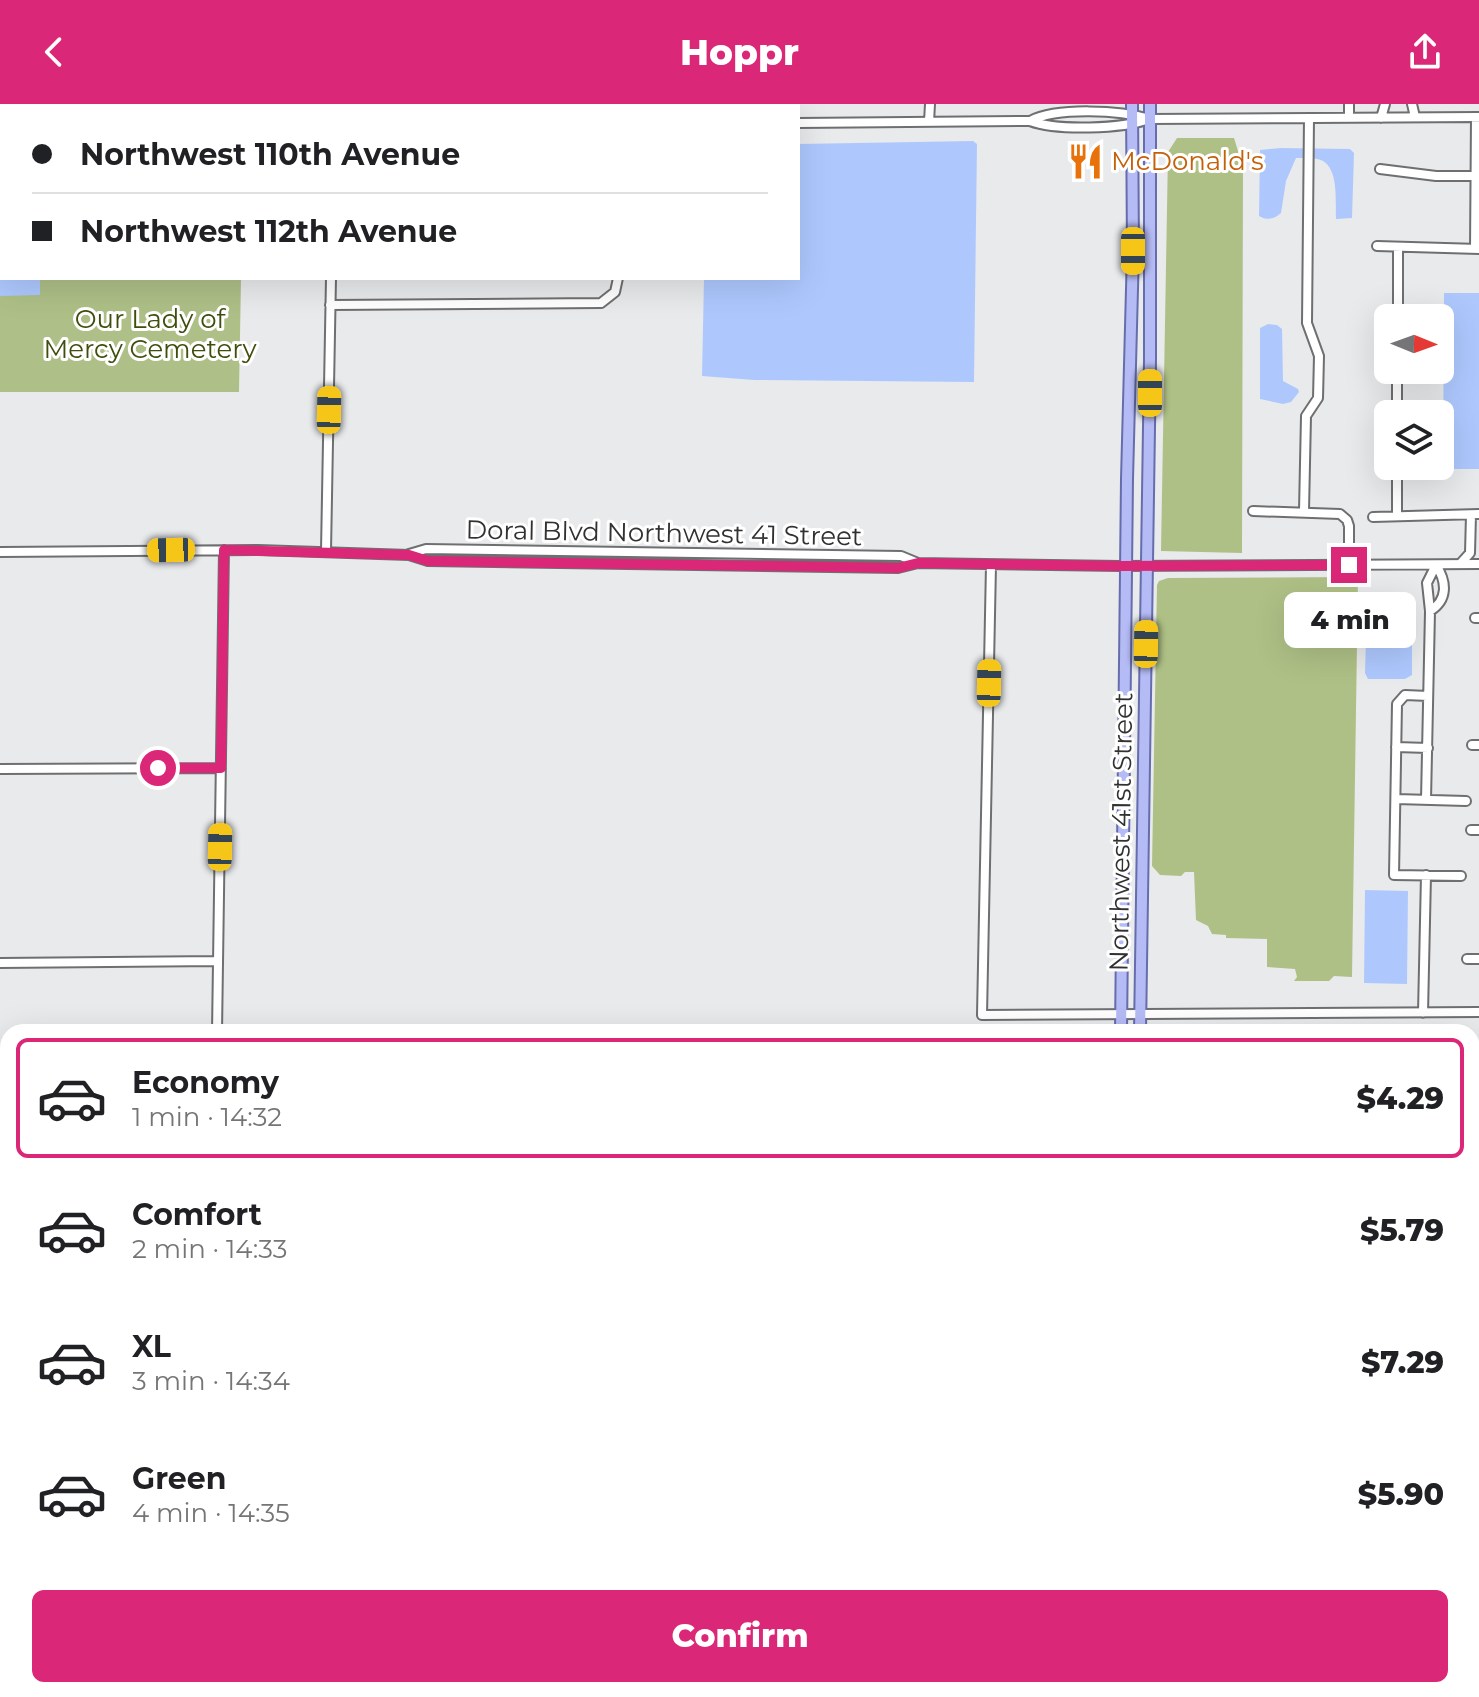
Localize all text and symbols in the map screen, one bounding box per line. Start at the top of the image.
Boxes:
icon: back [32,30,76,74]
text: Hoppr [680,30,799,74]
icon: share [1403,30,1447,74]
text: Northwest 110th Avenue [80,136,460,173]
restaurant icon: McDonald's [1066,142,1104,180]
place label: McDonald's [1111,145,1264,177]
text: Northwest 112th Avenue [80,213,457,250]
car [1121,227,1145,275]
park label: Our Lady of Mercy Cemetery [43,303,257,365]
north arrow [1374,304,1454,384]
map controls [1374,304,1454,480]
car [1138,369,1162,417]
car [317,386,341,434]
button: layers [1374,400,1454,480]
street label: Doral Blvd Northwest 41 Street [465,514,863,552]
car [147,538,195,562]
route end [1331,547,1367,583]
callout: 4 min [1283,593,1415,649]
text: 4 min [1310,604,1390,636]
car [1134,620,1158,668]
car [977,659,1001,707]
street label: Northwest 41st Street [1103,692,1139,972]
route start [140,750,176,786]
car [208,823,232,871]
icon: car [36,1062,108,1134]
text: Economy [132,1064,279,1101]
text: $4.29 [1356,1080,1444,1117]
text: 1 min · 14:32 [132,1101,282,1133]
icon: car [36,1194,108,1266]
text: Comfort [132,1196,262,1233]
text: $5.79 [1360,1212,1444,1249]
text: 2 min · 14:33 [132,1233,287,1265]
icon: car [36,1326,108,1398]
text: XL [132,1328,171,1365]
text: $7.29 [1361,1344,1444,1381]
text: 3 min · 14:34 [132,1365,290,1397]
icon: car [36,1458,108,1530]
text: Green [132,1460,226,1497]
text: $5.90 [1358,1476,1444,1513]
text: 4 min · 14:35 [132,1497,290,1529]
button: Confirm [32,1590,1448,1682]

